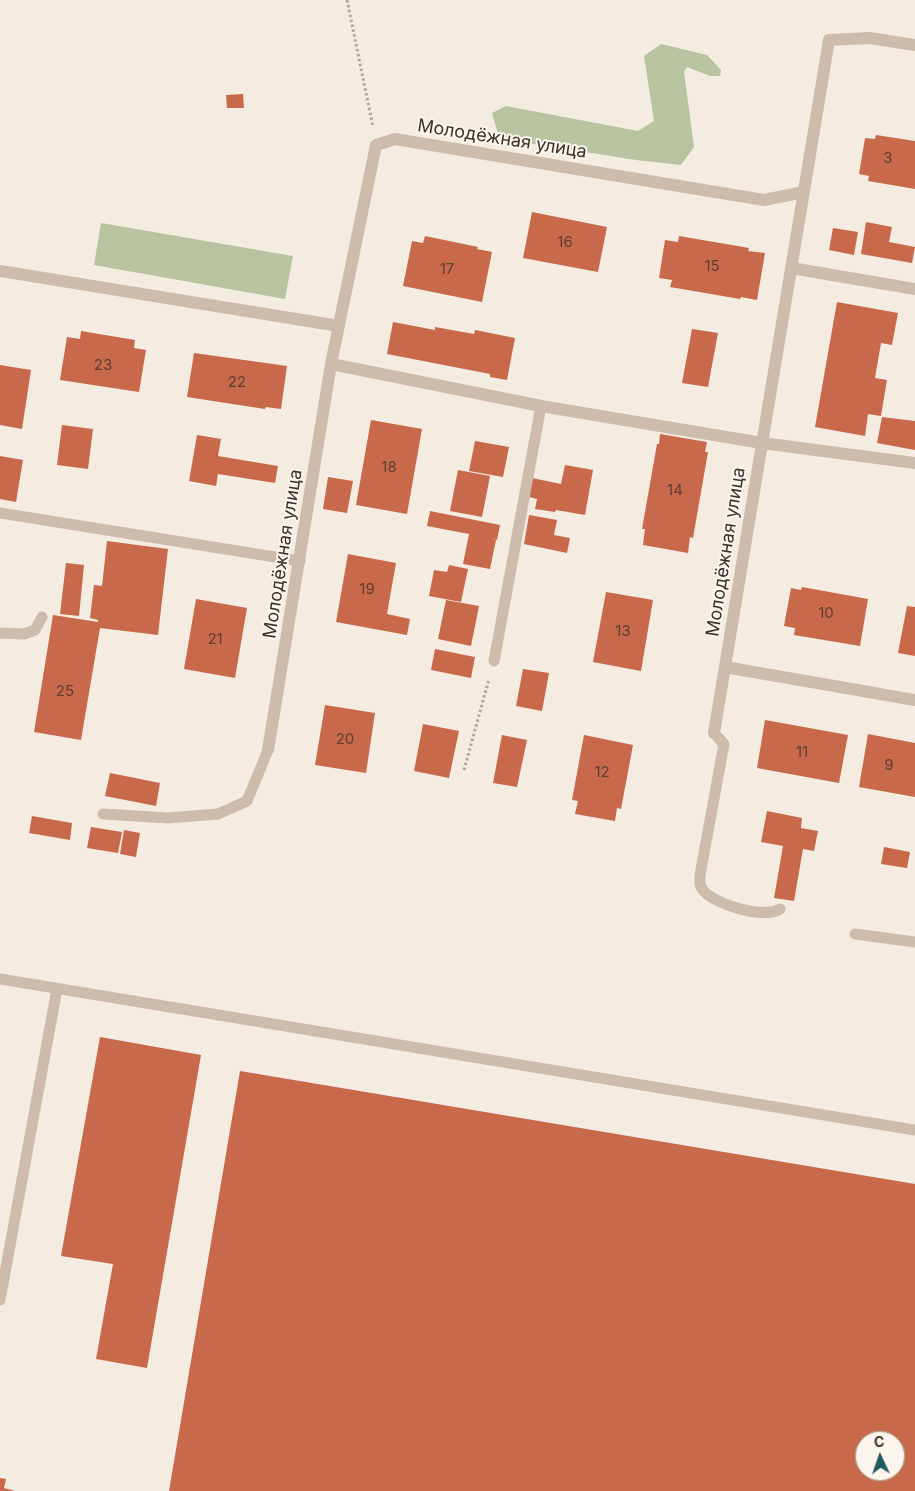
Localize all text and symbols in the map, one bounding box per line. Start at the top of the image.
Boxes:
street label: Молодёжная улица [416,115,588,163]
house number: 3 [883,149,893,167]
house number: 16 [557,233,573,251]
house number: 15 [704,257,720,275]
house number: 17 [440,260,454,278]
house number: 23 [94,356,112,374]
house number: 22 [228,373,246,391]
house number: 18 [381,458,397,476]
street label: Молодёжная улица [702,466,750,638]
street label: Молодёжная улица [259,468,307,640]
house number: 14 [667,481,683,499]
house number: 19 [359,580,375,598]
house number: 10 [818,604,834,622]
house number: 13 [615,622,631,640]
house number: 21 [207,630,223,648]
house number: 25 [56,682,74,700]
house number: 20 [336,730,354,748]
house number: 11 [796,743,808,761]
house number: 9 [884,756,894,774]
house number: 12 [594,763,610,781]
north arrow [855,1431,905,1481]
text: С [874,1433,885,1450]

